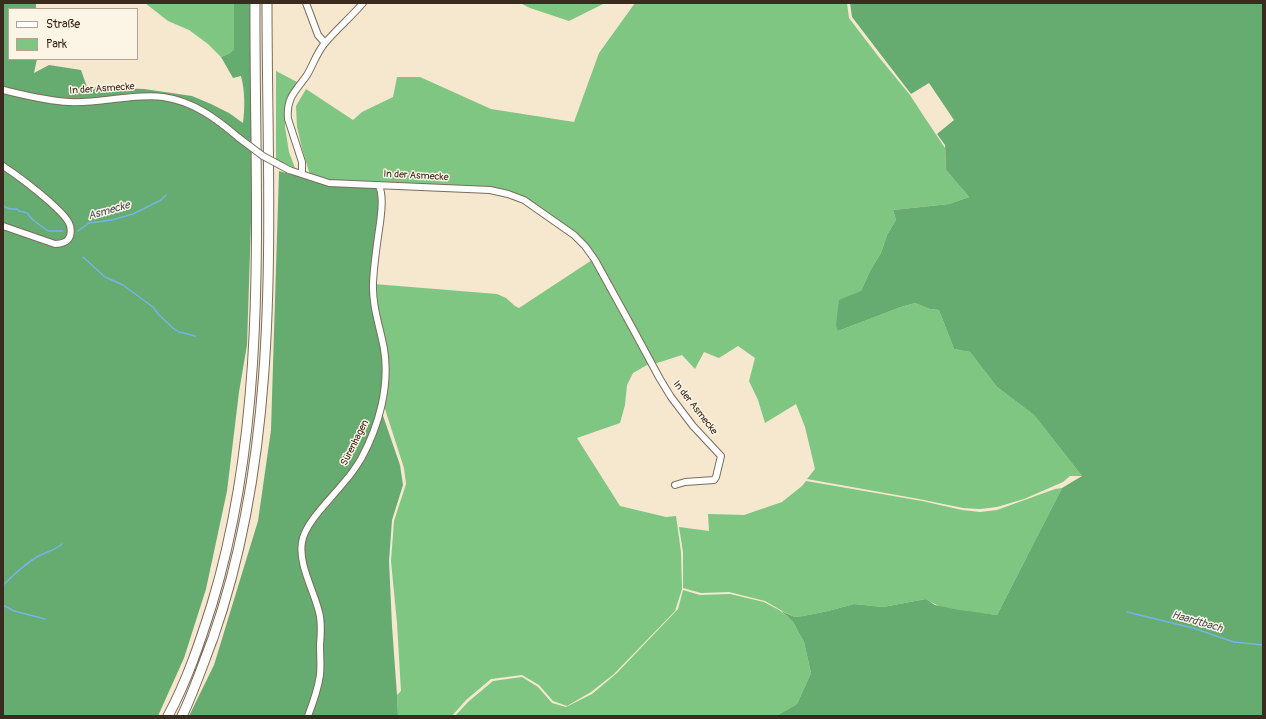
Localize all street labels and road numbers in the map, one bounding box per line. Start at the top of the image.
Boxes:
street label: In der Asmecke [69,81,135,97]
street label: In der Asmecke [383,168,449,184]
street label: In der Asmecke [670,379,720,437]
street label: Sürenhagen [338,418,372,468]

